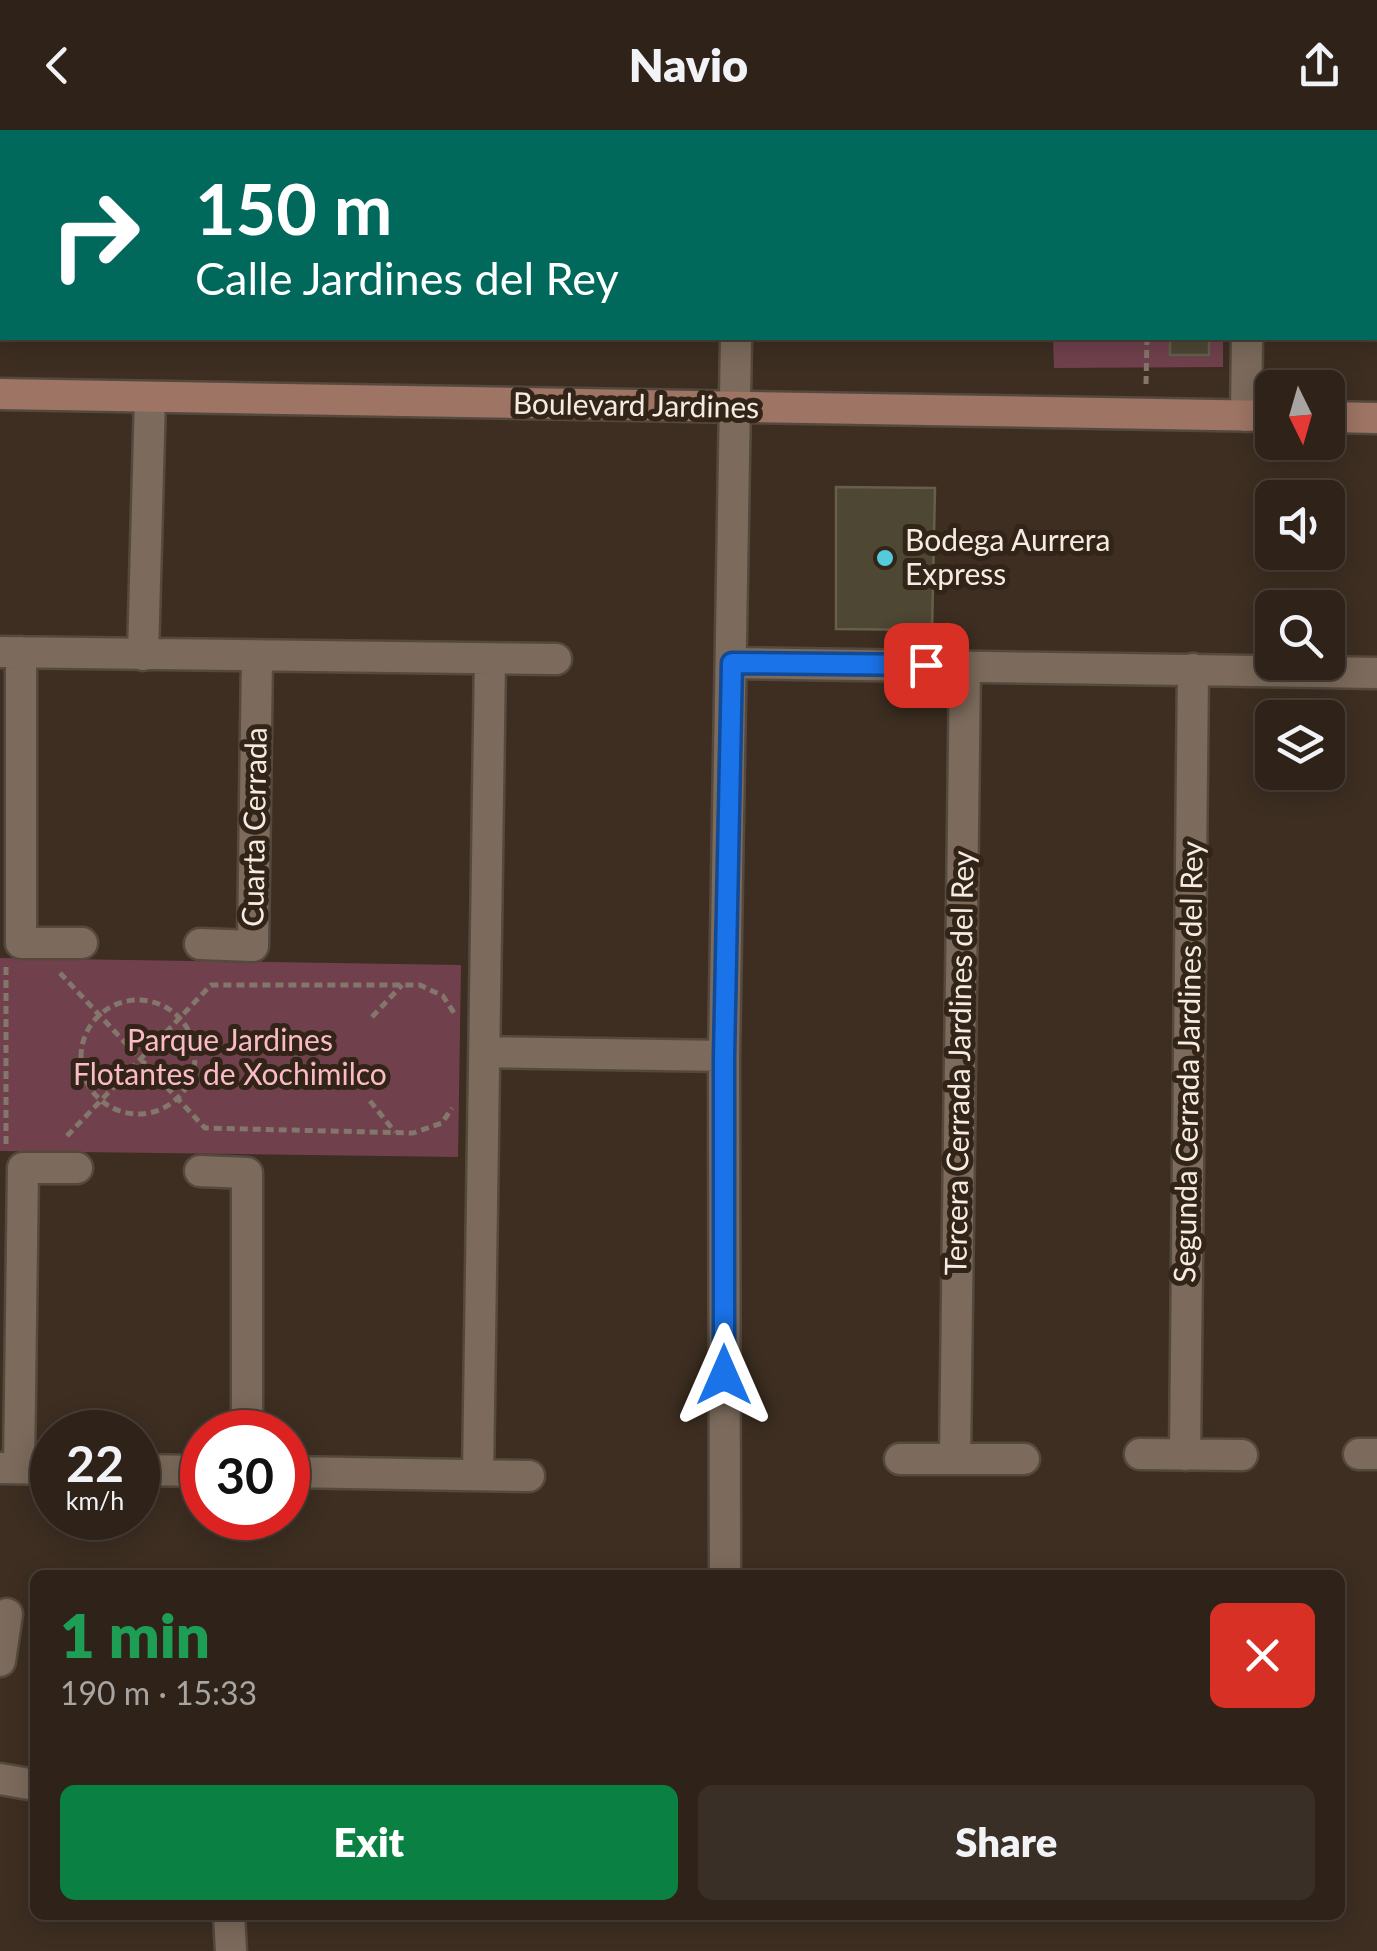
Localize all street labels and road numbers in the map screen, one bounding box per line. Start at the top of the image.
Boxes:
street label: Boulevard Jardines [513,384,760,424]
street label: Cuarta Cerrada [233,727,273,927]
street label: Segunda Cerrada Jardines del Rey [1165,840,1209,1283]
street label: Tercera Cerrada Jardines del Rey [936,850,980,1276]

